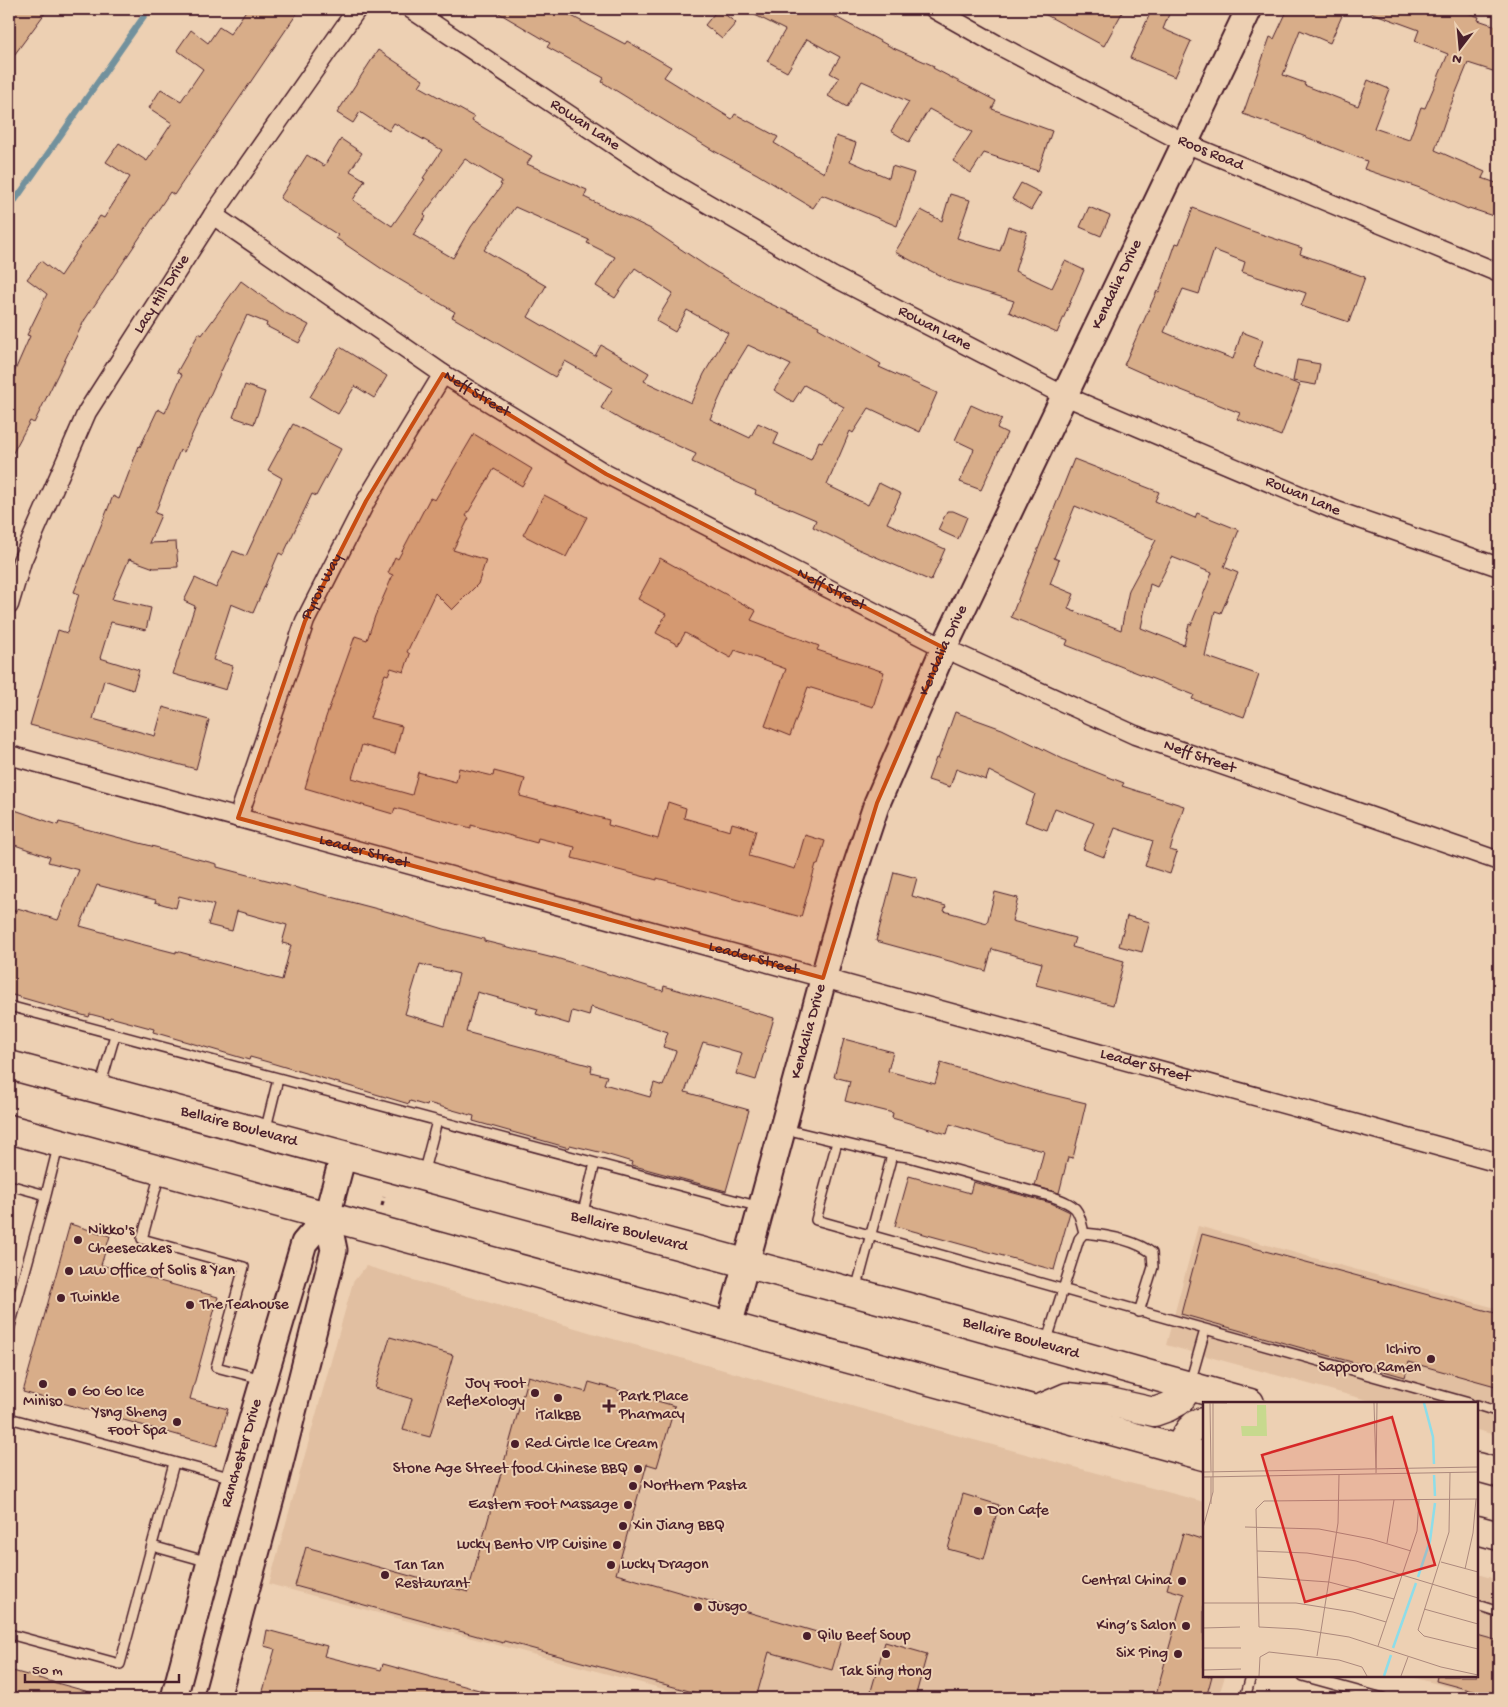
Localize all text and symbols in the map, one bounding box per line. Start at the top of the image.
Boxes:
north arrow [1436,22,1486,72]
text: N [1450,49,1464,68]
street label: Rowan Lane [546,95,624,156]
street label: Roos Road [1174,131,1248,176]
street label: Kendalia Drive [1088,236,1147,333]
street label: Lacy Hill Drive [130,251,195,338]
street label: Rowan Lane [895,302,975,356]
street label: Neff Street [440,367,515,423]
street label: Rowan Lane [1262,472,1344,521]
street label: Pyron Way [297,550,347,625]
street label: Neff Street [793,564,870,616]
street label: Kendalia Drive [915,602,973,699]
street label: Neff Street [1161,736,1239,779]
street label: Leader Street [317,831,413,874]
street label: Leader Street [706,937,802,981]
street label: Kendalia Drive [787,981,831,1081]
street label: Leader Street [1098,1045,1194,1088]
street label: Bellaire Boulevard [177,1102,301,1152]
street label: Bellaire Boulevard [567,1207,691,1257]
place label: Nikko's Cheesecakes [88,1222,173,1259]
marker: Nikko's Cheesecakes [72,1234,84,1246]
place label: Law Office of Solis & Yan [79,1262,235,1281]
marker: Law Office of Solis & Yan [63,1265,75,1277]
place label: Twinkle [70,1289,120,1308]
marker: Twinkle [55,1292,67,1304]
place label: The Teahouse [199,1296,289,1315]
marker: The Teahouse [184,1299,196,1311]
street label: Bellaire Boulevard [959,1313,1083,1364]
place label: Ichiro Sapporo Ramen [1318,1341,1421,1378]
marker: Ichiro Sapporo Ramen [1425,1353,1437,1365]
place label: Joy Foot Reflexology [446,1375,526,1412]
marker: Miniso [37,1378,49,1390]
place label: Go Go Ice [82,1383,145,1402]
marker: Go Go Ice [66,1386,78,1398]
marker: Joy Foot Reflexology [529,1387,541,1399]
place label: Park Place Pharmacy [618,1388,689,1425]
marker: iTalkBB [552,1392,564,1404]
place label: Miniso [23,1393,63,1412]
street label: Ranchester Drive [217,1396,267,1510]
marker: Park Place Pharmacy [603,1400,615,1412]
inset map [1203,1402,1478,1677]
place label: Ysng Sheng Foot Spa [90,1404,168,1441]
place label: iTalkBB [535,1407,582,1426]
marker: Ysng Sheng Foot Spa [171,1416,183,1428]
place label: Red Circle Ice Cream [525,1435,658,1454]
marker: Red Circle Ice Cream [509,1438,521,1450]
place label: Stone Age Street food Chinese BBQ [393,1460,628,1479]
marker: Stone Age Street food Chinese BBQ [632,1463,644,1475]
place label: Northern Pasta [643,1477,748,1496]
marker: Northern Pasta [627,1480,639,1492]
place label: Eastern Foot Massage [468,1496,619,1515]
marker: Eastern Foot Massage [622,1499,634,1511]
place label: Don Cafe [987,1502,1050,1521]
marker: Don Cafe [972,1505,984,1517]
place label: Xin Jiang BBQ [632,1517,725,1536]
marker: Xin Jiang BBQ [617,1520,629,1532]
place label: Lucky Bento VIP Cuisine [457,1536,608,1555]
marker: Lucky Bento VIP Cuisine [611,1539,623,1551]
place label: Lucky Dragon [621,1556,709,1575]
place label: Tan Tan Restaurant [394,1557,471,1594]
marker: Lucky Dragon [605,1559,617,1571]
marker: Tan Tan Restaurant [379,1569,391,1581]
place label: Central China [1082,1572,1173,1591]
marker: Central China [1176,1575,1188,1587]
place label: Jusgo [708,1598,747,1617]
marker: Jusgo [692,1601,704,1613]
place label: King’s Salon [1097,1617,1176,1636]
marker: King’s Salon [1180,1620,1192,1632]
place label: Qilu Beef Soup [817,1627,911,1646]
marker: Qilu Beef Soup [801,1630,813,1642]
place label: Six Ping [1116,1645,1168,1664]
marker: Tak Sing Hong [880,1648,892,1660]
marker: Six Ping [1172,1648,1184,1660]
scale bar [25,1652,179,1684]
text: 50 m [32,1662,63,1680]
place label: Tak Sing Hong [839,1663,932,1682]

